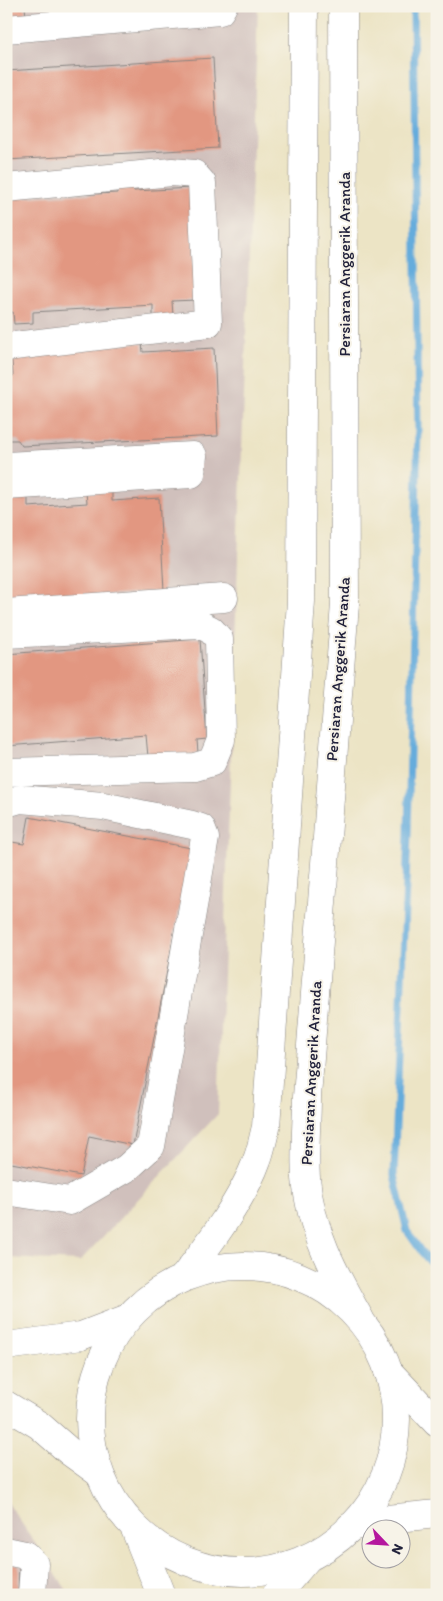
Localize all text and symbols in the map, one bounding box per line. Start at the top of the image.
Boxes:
street label: Persiaran Anggerik Aranda [335,171,354,356]
street label: Persiaran Anggerik Aranda [322,576,354,762]
street label: Persiaran Anggerik Aranda [297,980,325,1166]
north arrow [360,1518,410,1568]
text: N [388,1541,407,1557]

